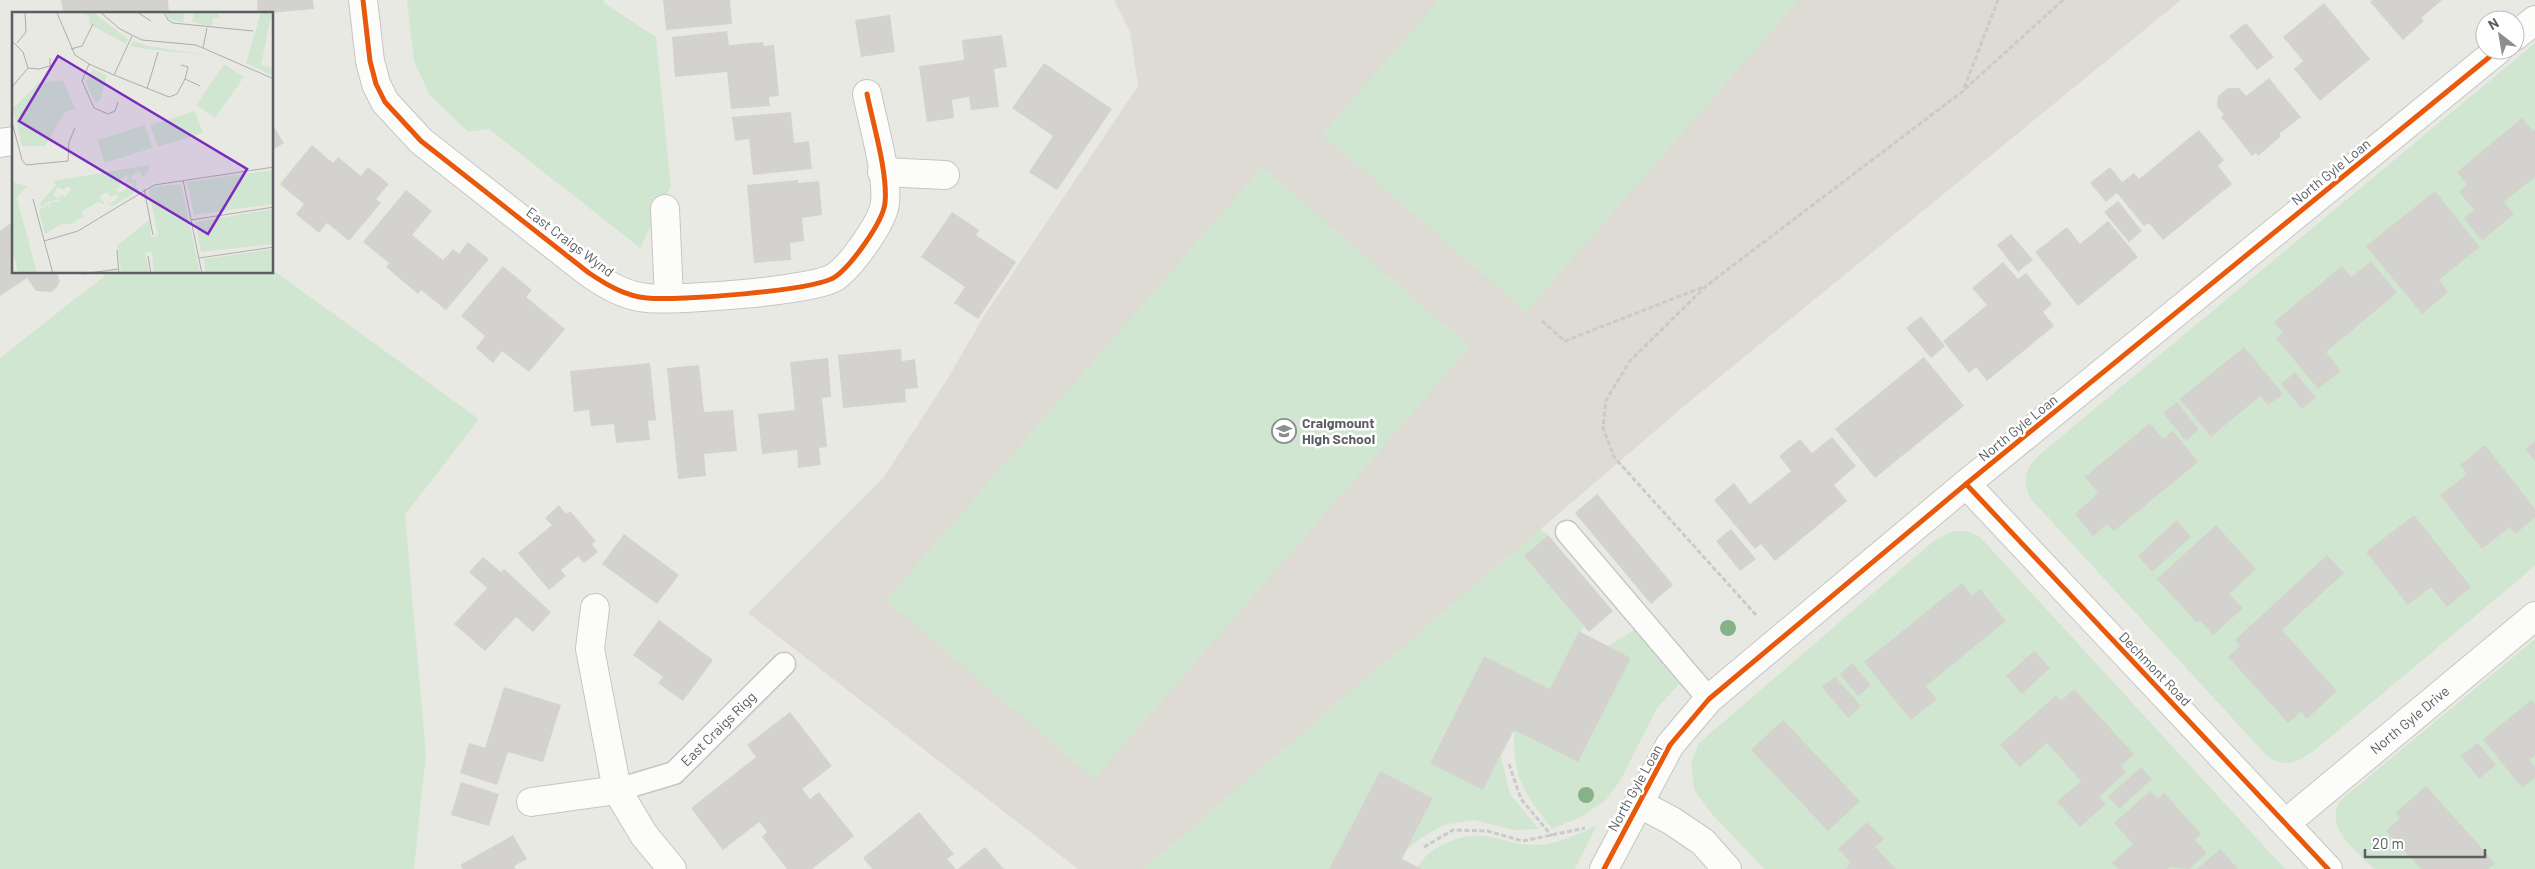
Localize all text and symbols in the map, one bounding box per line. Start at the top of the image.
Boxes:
north arrow [2475,10,2525,60]
inset map [12,12,274,274]
text: N [2485,14,2501,33]
street label: North Gyle Loan [2288,135,2374,209]
street label: East Craigs Wynd [523,203,617,280]
street label: North Gyle Loan [1975,391,2061,465]
place label: Craigmount High School [1302,414,1375,447]
school or university icon: Craigmount High School [1271,418,1297,444]
street label: Dechmont Road [2116,628,2195,709]
street label: North Gyle Drive [2366,682,2452,757]
street label: East Craigs Rigg [677,688,759,769]
street label: North Gyle Loan [1604,741,1665,834]
scale bar [2365,826,2485,858]
text: 20 m [2372,834,2404,852]

